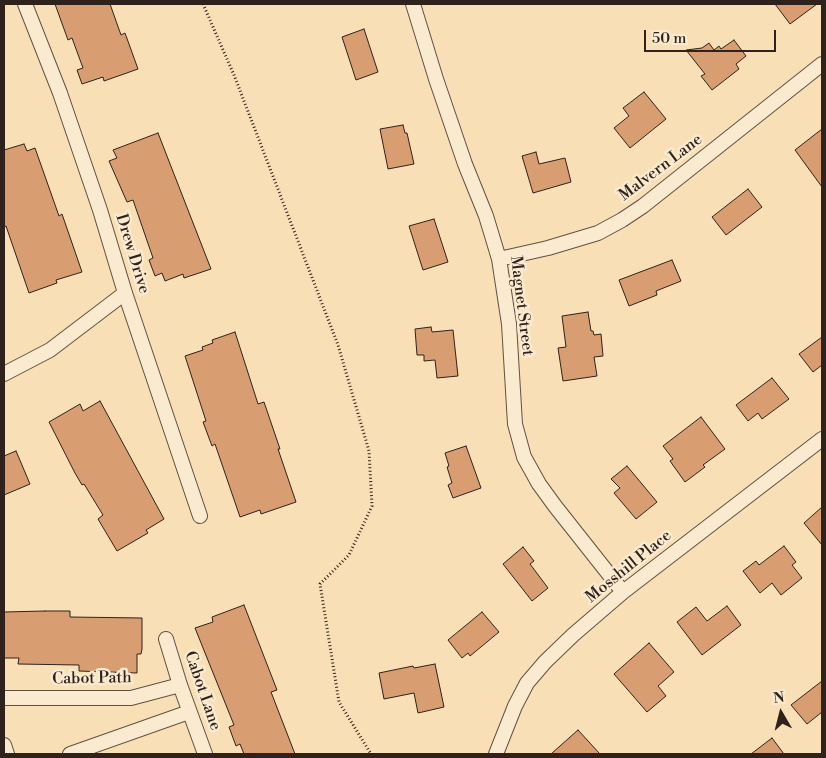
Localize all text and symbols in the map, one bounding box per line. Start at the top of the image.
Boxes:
scale bar [646,20,778,52]
text: 50 m [652,29,686,48]
street label: Malvern Lane [616,130,706,206]
street label: Drew Drive [111,212,153,296]
street label: Magnet Street [505,255,537,357]
street label: Mosshill Place [582,527,676,607]
street label: Cabot Lane [180,649,224,733]
street label: Cabot Path [52,669,132,689]
north arrow [756,688,806,738]
text: N [772,688,786,708]

